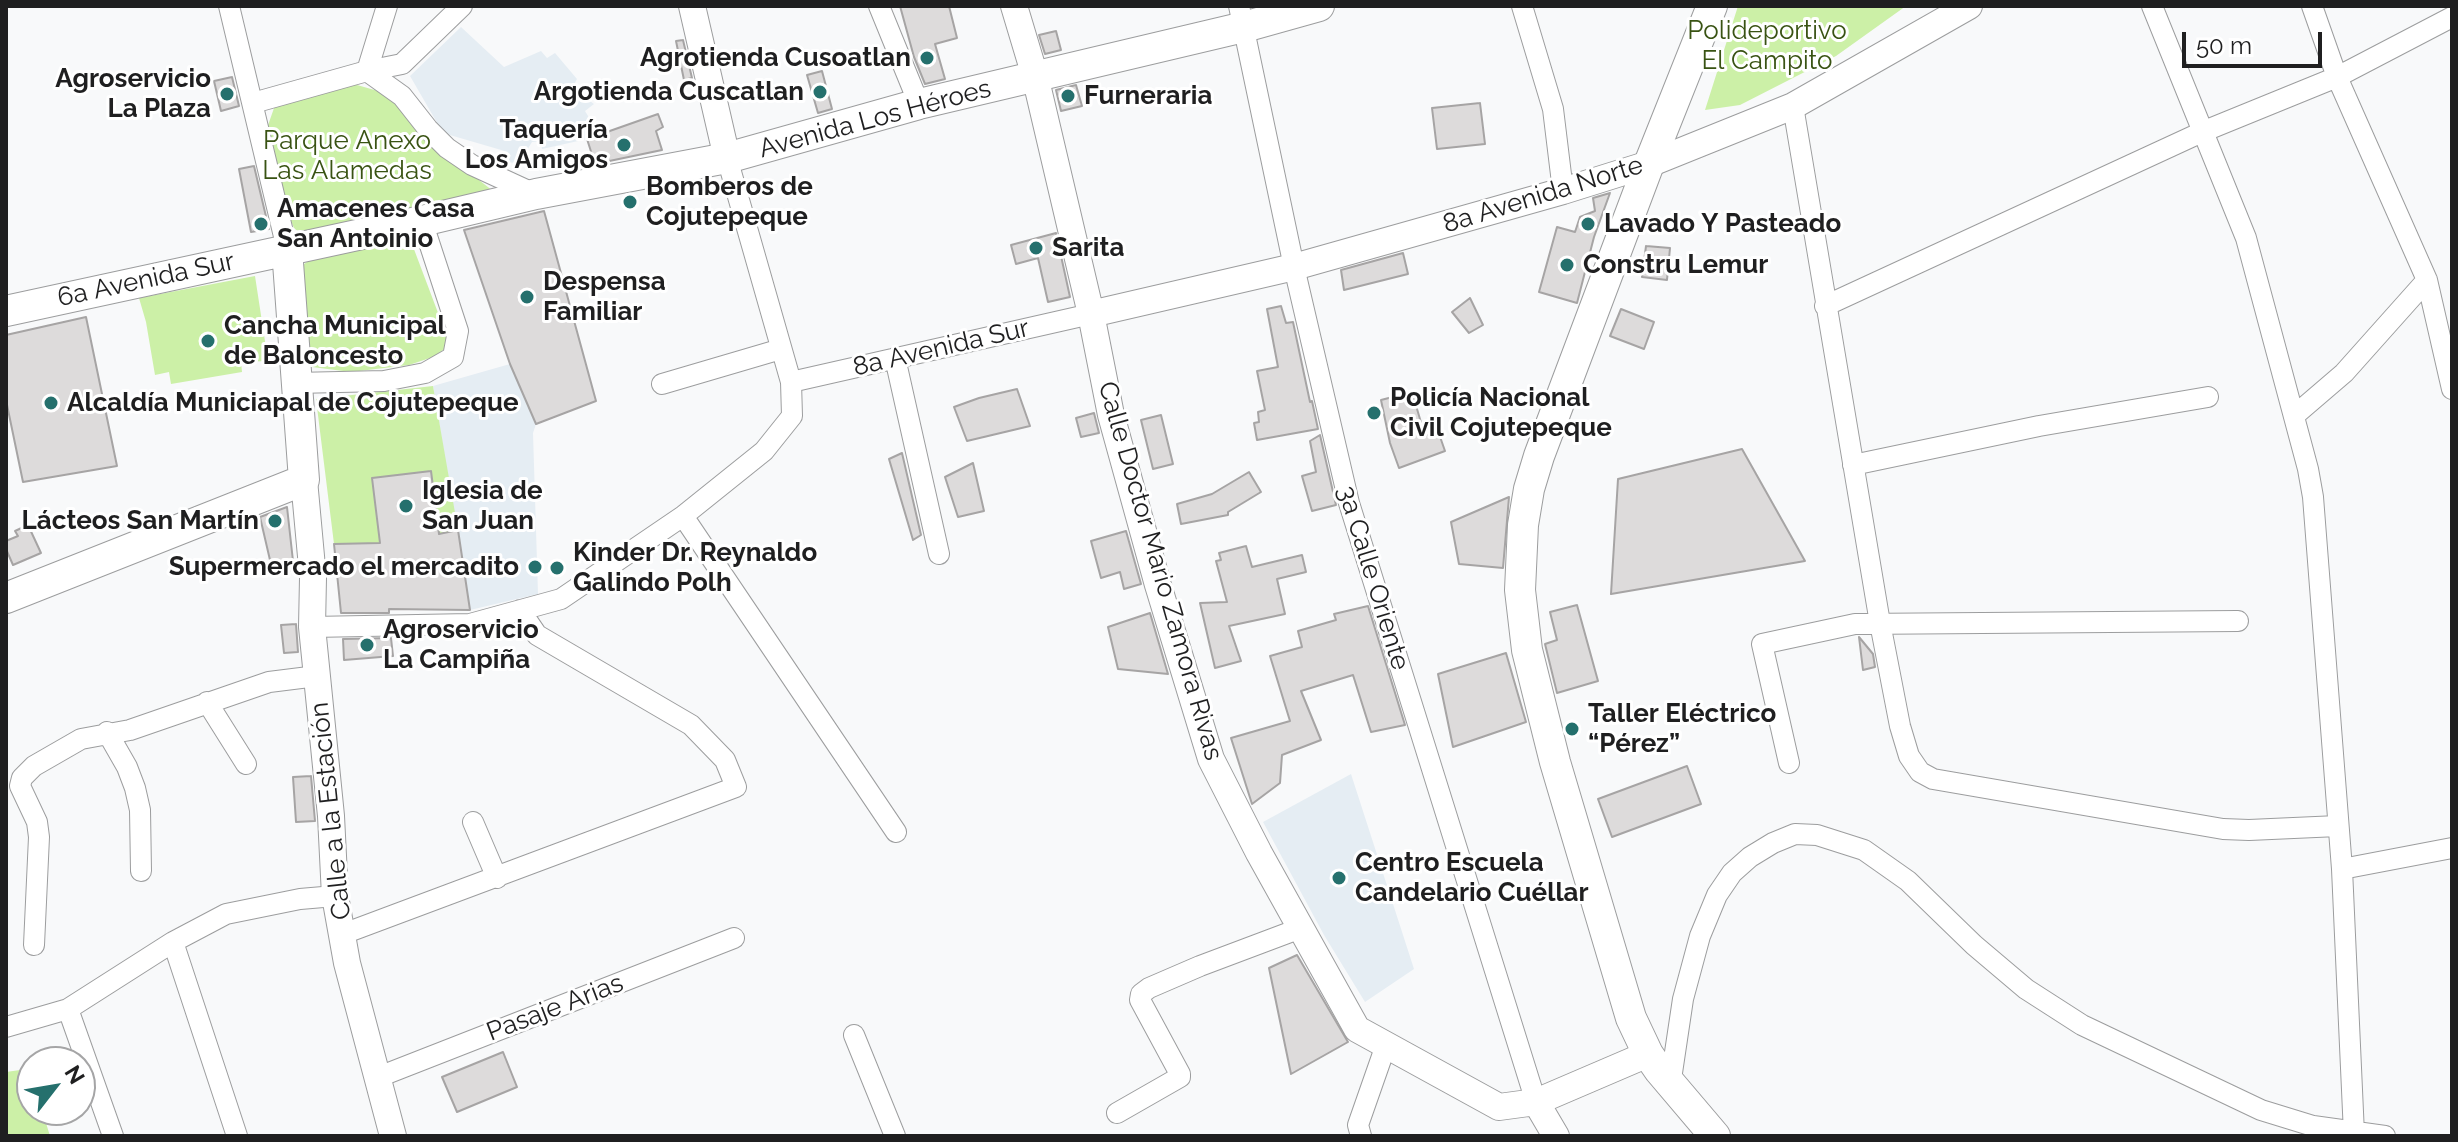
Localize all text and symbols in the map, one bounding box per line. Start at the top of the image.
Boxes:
park label: Polideportivo El Campito [1687,15,1847,76]
scale bar [2186,16,2326,66]
text: 50 m [2196,31,2252,60]
place label: Agrotienda Cusoatlan [640,42,911,74]
marker: Agrotienda Cusoatlan [918,49,936,67]
place label: Agroservicio La Plaza [55,63,211,124]
street label: Avenida Los Héroes [756,73,994,165]
place label: Argotienda Cuscatlan [534,76,804,108]
place label: Furneraria [1084,80,1212,112]
marker: Argotienda Cuscatlan [811,83,829,101]
marker: Agroservicio La Plaza [218,85,236,103]
marker: Furneraria [1059,87,1077,105]
place label: Taquería Los Amigos [465,114,608,176]
park label: Parque Anexo Las Alamedas [262,125,432,186]
marker: Taquería Los Amigos [615,136,633,154]
street label: 8a Avenida Norte [1439,150,1647,240]
place label: Bomberos de Cojutepeque [646,171,813,232]
place label: Amacenes Casa San Antoinio [277,193,475,254]
marker: Bomberos de Cojutepeque [621,193,639,211]
place label: Lavado Y Pasteado [1604,208,1841,240]
marker: Amacenes Casa San Antoinio [252,215,270,233]
marker: Lavado Y Pasteado [1579,215,1597,233]
place label: Sarita [1052,232,1124,264]
marker: Sarita [1027,239,1045,257]
street label: 6a Avenida Sur [55,246,237,314]
place label: Constru Lemur [1583,249,1768,281]
marker: Constru Lemur [1558,256,1576,274]
place label: Despensa Familiar [543,266,666,328]
marker: Despensa Familiar [518,288,536,306]
place label: Cancha Municipal de Baloncesto [224,310,446,372]
street label: 8a Avenida Sur [850,313,1032,383]
marker: Cancha Municipal de Baloncesto [199,332,217,350]
street label: Calle Doctor Mario Zamora Rivas [1091,378,1229,764]
place label: Policía Nacional Civil Cojutepeque [1390,382,1612,444]
place label: Alcaldía Municiapal de Cojutepeque [67,387,519,419]
marker: Alcaldía Municiapal de Cojutepeque [42,394,60,412]
marker: Policía Nacional Civil Cojutepeque [1365,404,1383,422]
place label: Iglesia de San Juan [422,475,543,536]
street label: 3a Calle Oriente [1330,482,1416,674]
marker: Iglesia de San Juan [397,497,415,515]
place label: Lácteos San Martín [22,505,259,537]
marker: Lácteos San Martín [266,512,284,530]
place label: Kinder Dr. Reynaldo Galindo Polh [573,537,817,598]
place label: Supermercado el mercadito [169,551,519,583]
marker: Supermercado el mercadito [526,558,544,576]
marker: Kinder Dr. Reynaldo Galindo Polh [548,559,566,577]
place label: Agroservicio La Campiña [383,614,539,676]
marker: Agroservicio La Campiña [358,636,376,654]
place label: Taller Eléctrico “Pérez” [1588,698,1776,760]
street label: Calle a la Estación [304,701,358,921]
marker: Taller Eléctrico “Pérez” [1563,720,1581,738]
place label: Centro Escuela Candelario Cuéllar [1355,847,1589,908]
marker: Centro Escuela Candelario Cuéllar [1330,869,1348,887]
street label: Pasaje Arias [482,968,628,1048]
north arrow [16,1046,96,1126]
text: N [59,1061,90,1089]

